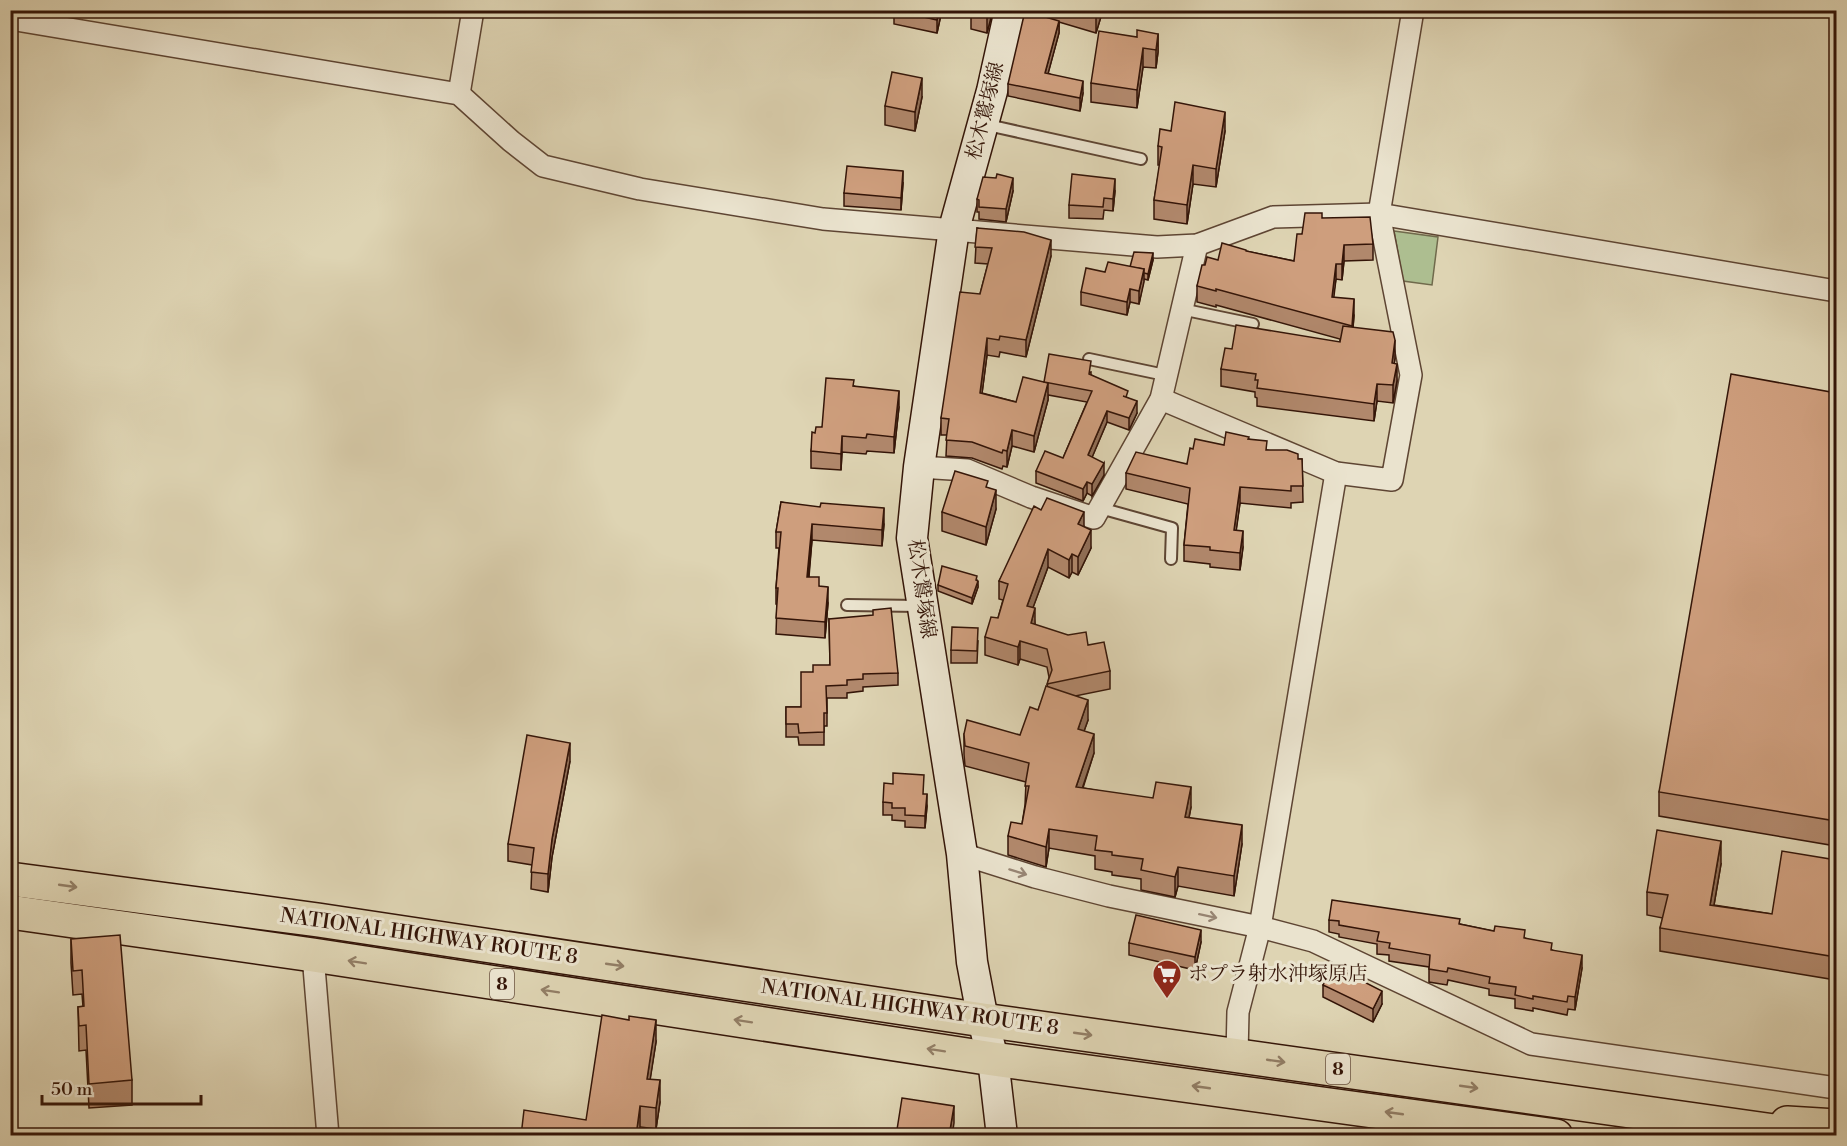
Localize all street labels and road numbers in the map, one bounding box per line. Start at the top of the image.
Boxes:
street label: 松木鷲塚線 [962,59,1010,163]
street label: 松木鷲塚線 [902,538,940,640]
street label: NATIONAL HIGHWAY ROUTE 8 [279,904,579,970]
road number: 8 [490,969,514,999]
street label: NATIONAL HIGHWAY ROUTE 8 [760,975,1060,1041]
road number: 8 [1326,1054,1350,1084]

